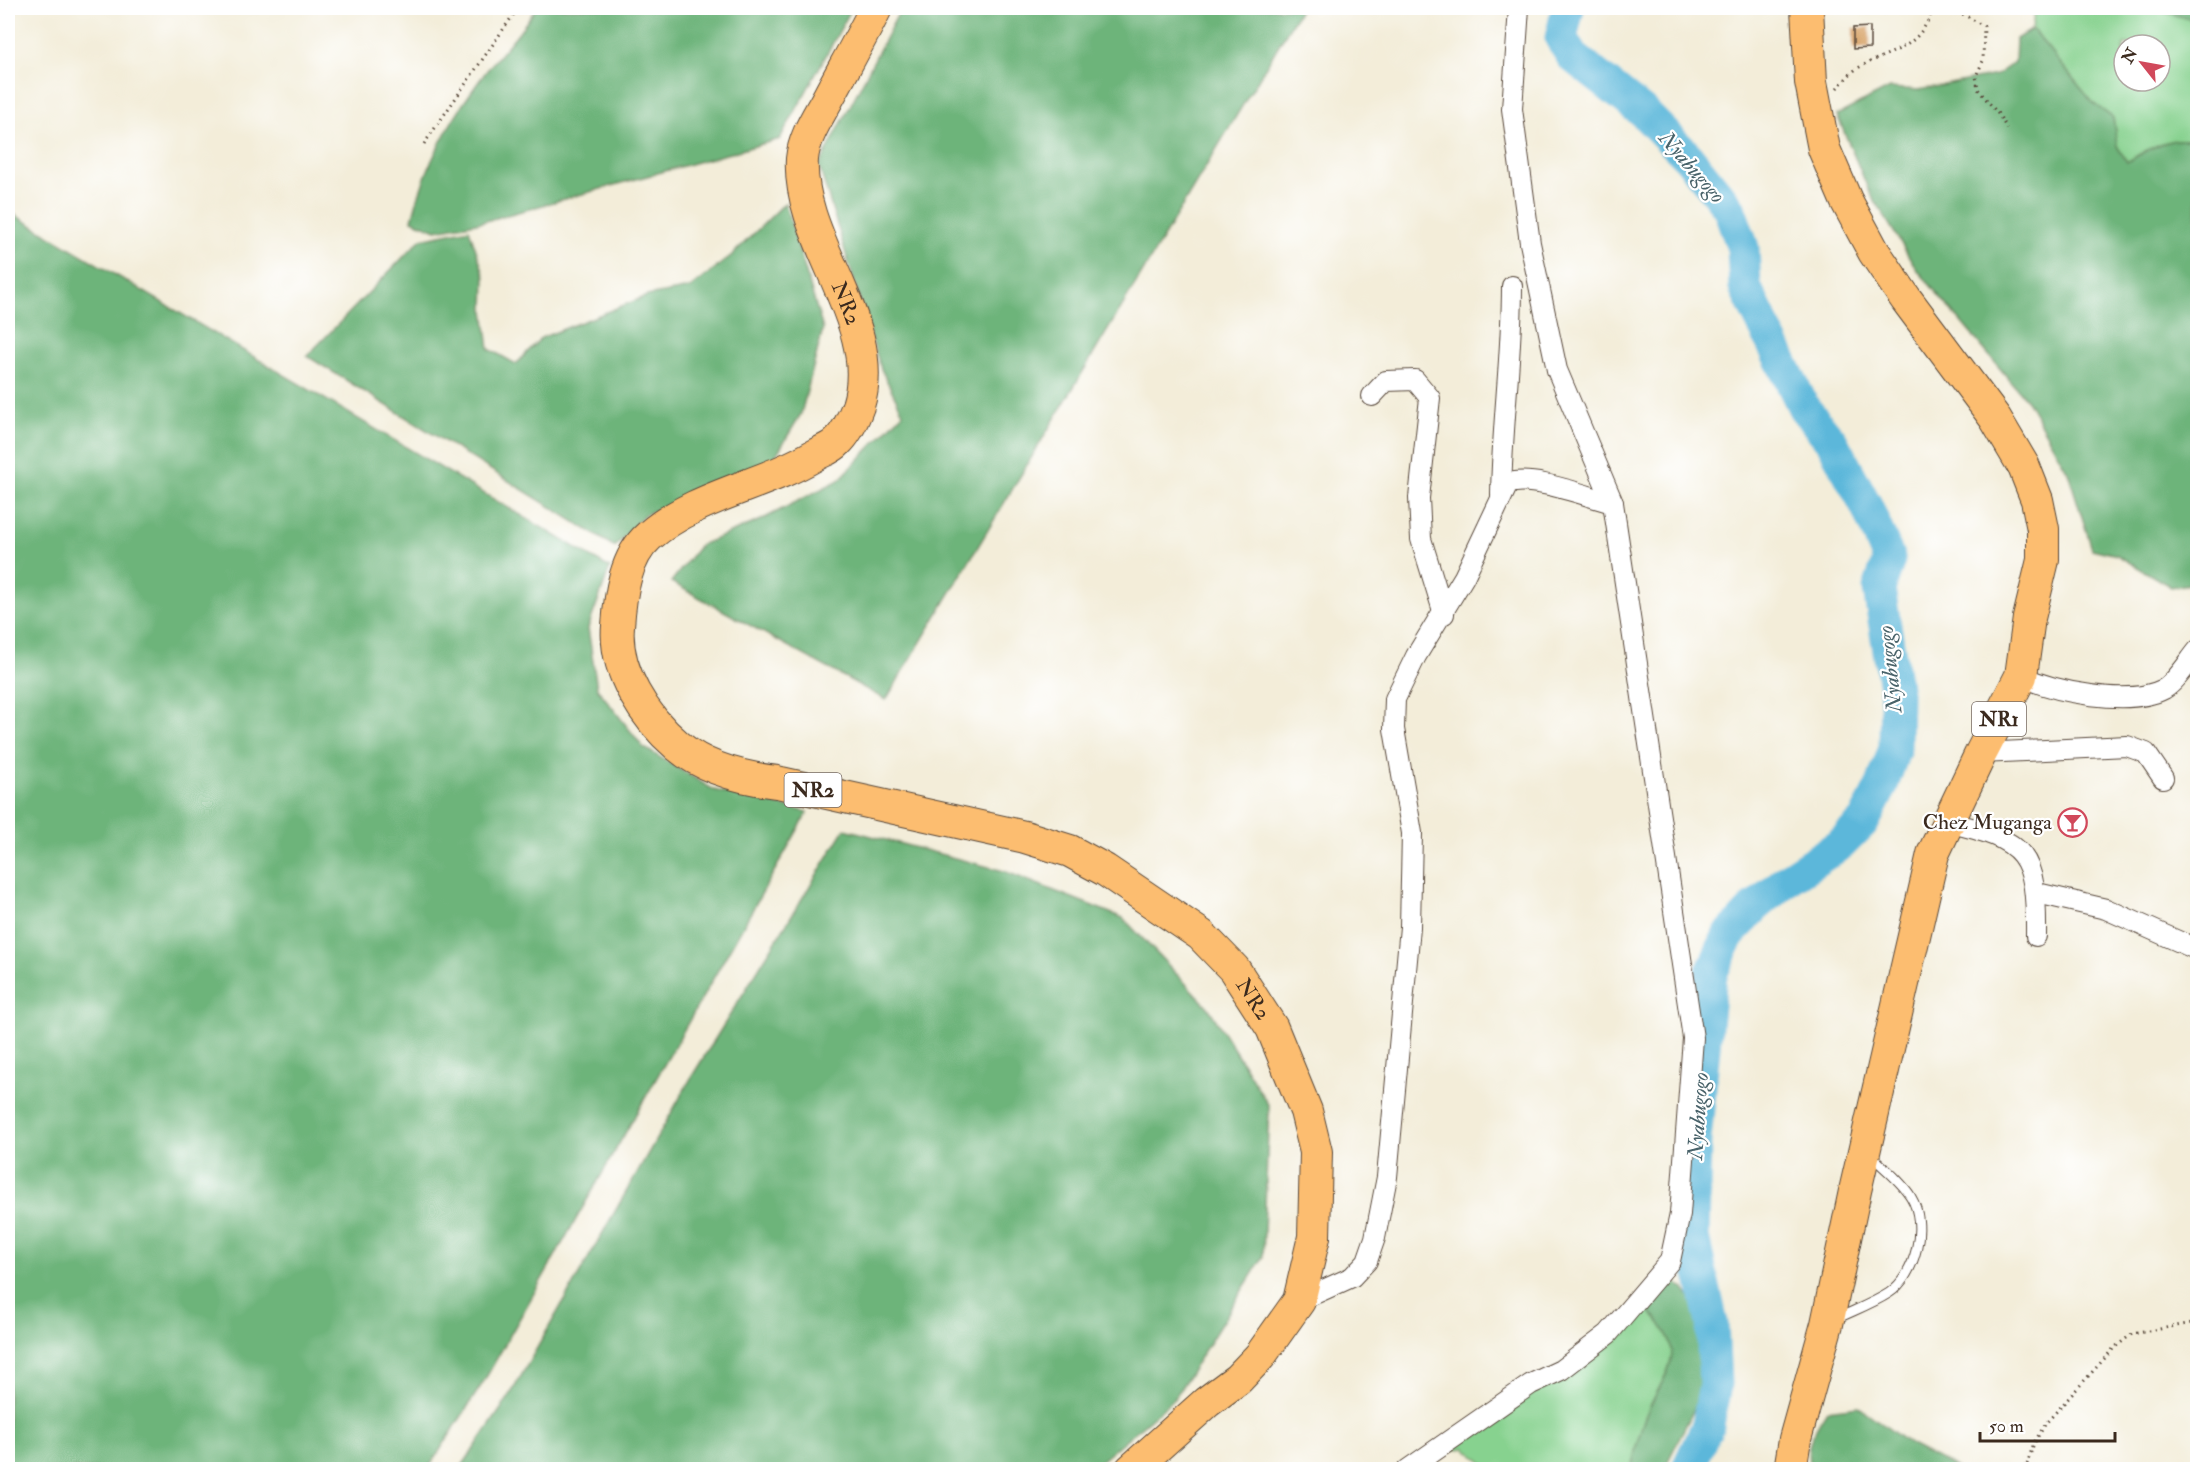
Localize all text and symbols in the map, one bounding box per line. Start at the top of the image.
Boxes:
north arrow [2112,33,2172,93]
text: N [2117,44,2143,68]
water label: Nyabugogo [1652,124,1731,209]
street label: NR2 [826,277,867,328]
water label: Nyabugogo [1872,624,1909,715]
road number: NR1 [1972,702,2026,736]
road number: NR2 [784,773,842,807]
bar icon: Chez Muganga [2057,806,2089,838]
place label: Chez Muganga [1923,809,2052,836]
street label: NR2 [1230,973,1277,1025]
water label: Nyabugogo [1681,1071,1715,1162]
scale bar [1980,1405,2115,1443]
text: 50 m [1989,1415,2024,1438]

